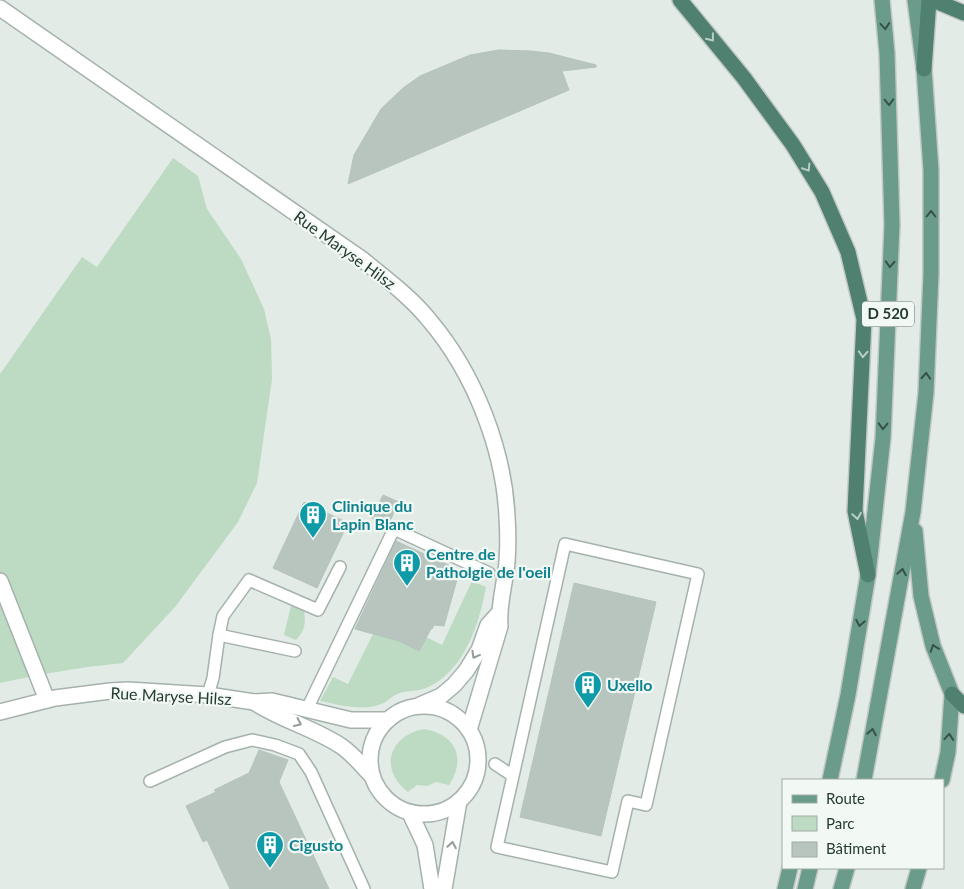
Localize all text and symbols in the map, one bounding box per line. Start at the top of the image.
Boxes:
one-way arrow [879,23,890,31]
one-way arrow [706,32,715,41]
one-way arrow [884,98,895,106]
one-way arrow [801,163,811,172]
street label: Rue Maryse Hilsz [291,206,400,293]
one-way arrow [926,209,936,217]
one-way arrow [885,260,896,268]
road number: D 520 [862,302,914,326]
one-way arrow [857,350,868,358]
one-way arrow [921,372,932,380]
one-way arrow [878,423,889,431]
place label: Clinique du Lapin Blanc [332,496,414,533]
building icon: Clinique du Lapin Blanc [298,500,328,539]
one-way arrow [851,512,861,521]
place label: Centre de Patholgie de l'oeil [426,544,551,581]
building icon: Centre de Patholgie de l'oeil [392,548,422,587]
one-way arrow [896,568,906,577]
one-way arrow [856,619,866,627]
one-way arrow [930,644,940,653]
one-way arrow [472,650,482,659]
building icon: Uxello [573,670,603,709]
place label: Uxello [607,675,652,694]
street label: Rue Maryse Hilsz [110,683,232,708]
one-way arrow [293,717,302,728]
one-way arrow [867,728,877,737]
one-way arrow [943,733,954,741]
legend [782,779,944,869]
text: Route [826,789,865,807]
text: Parc [826,814,855,832]
building icon: Cigusto [255,830,285,869]
place label: Cigusto [289,835,343,854]
text: Bâtiment [826,839,887,857]
one-way arrow [446,841,456,850]

